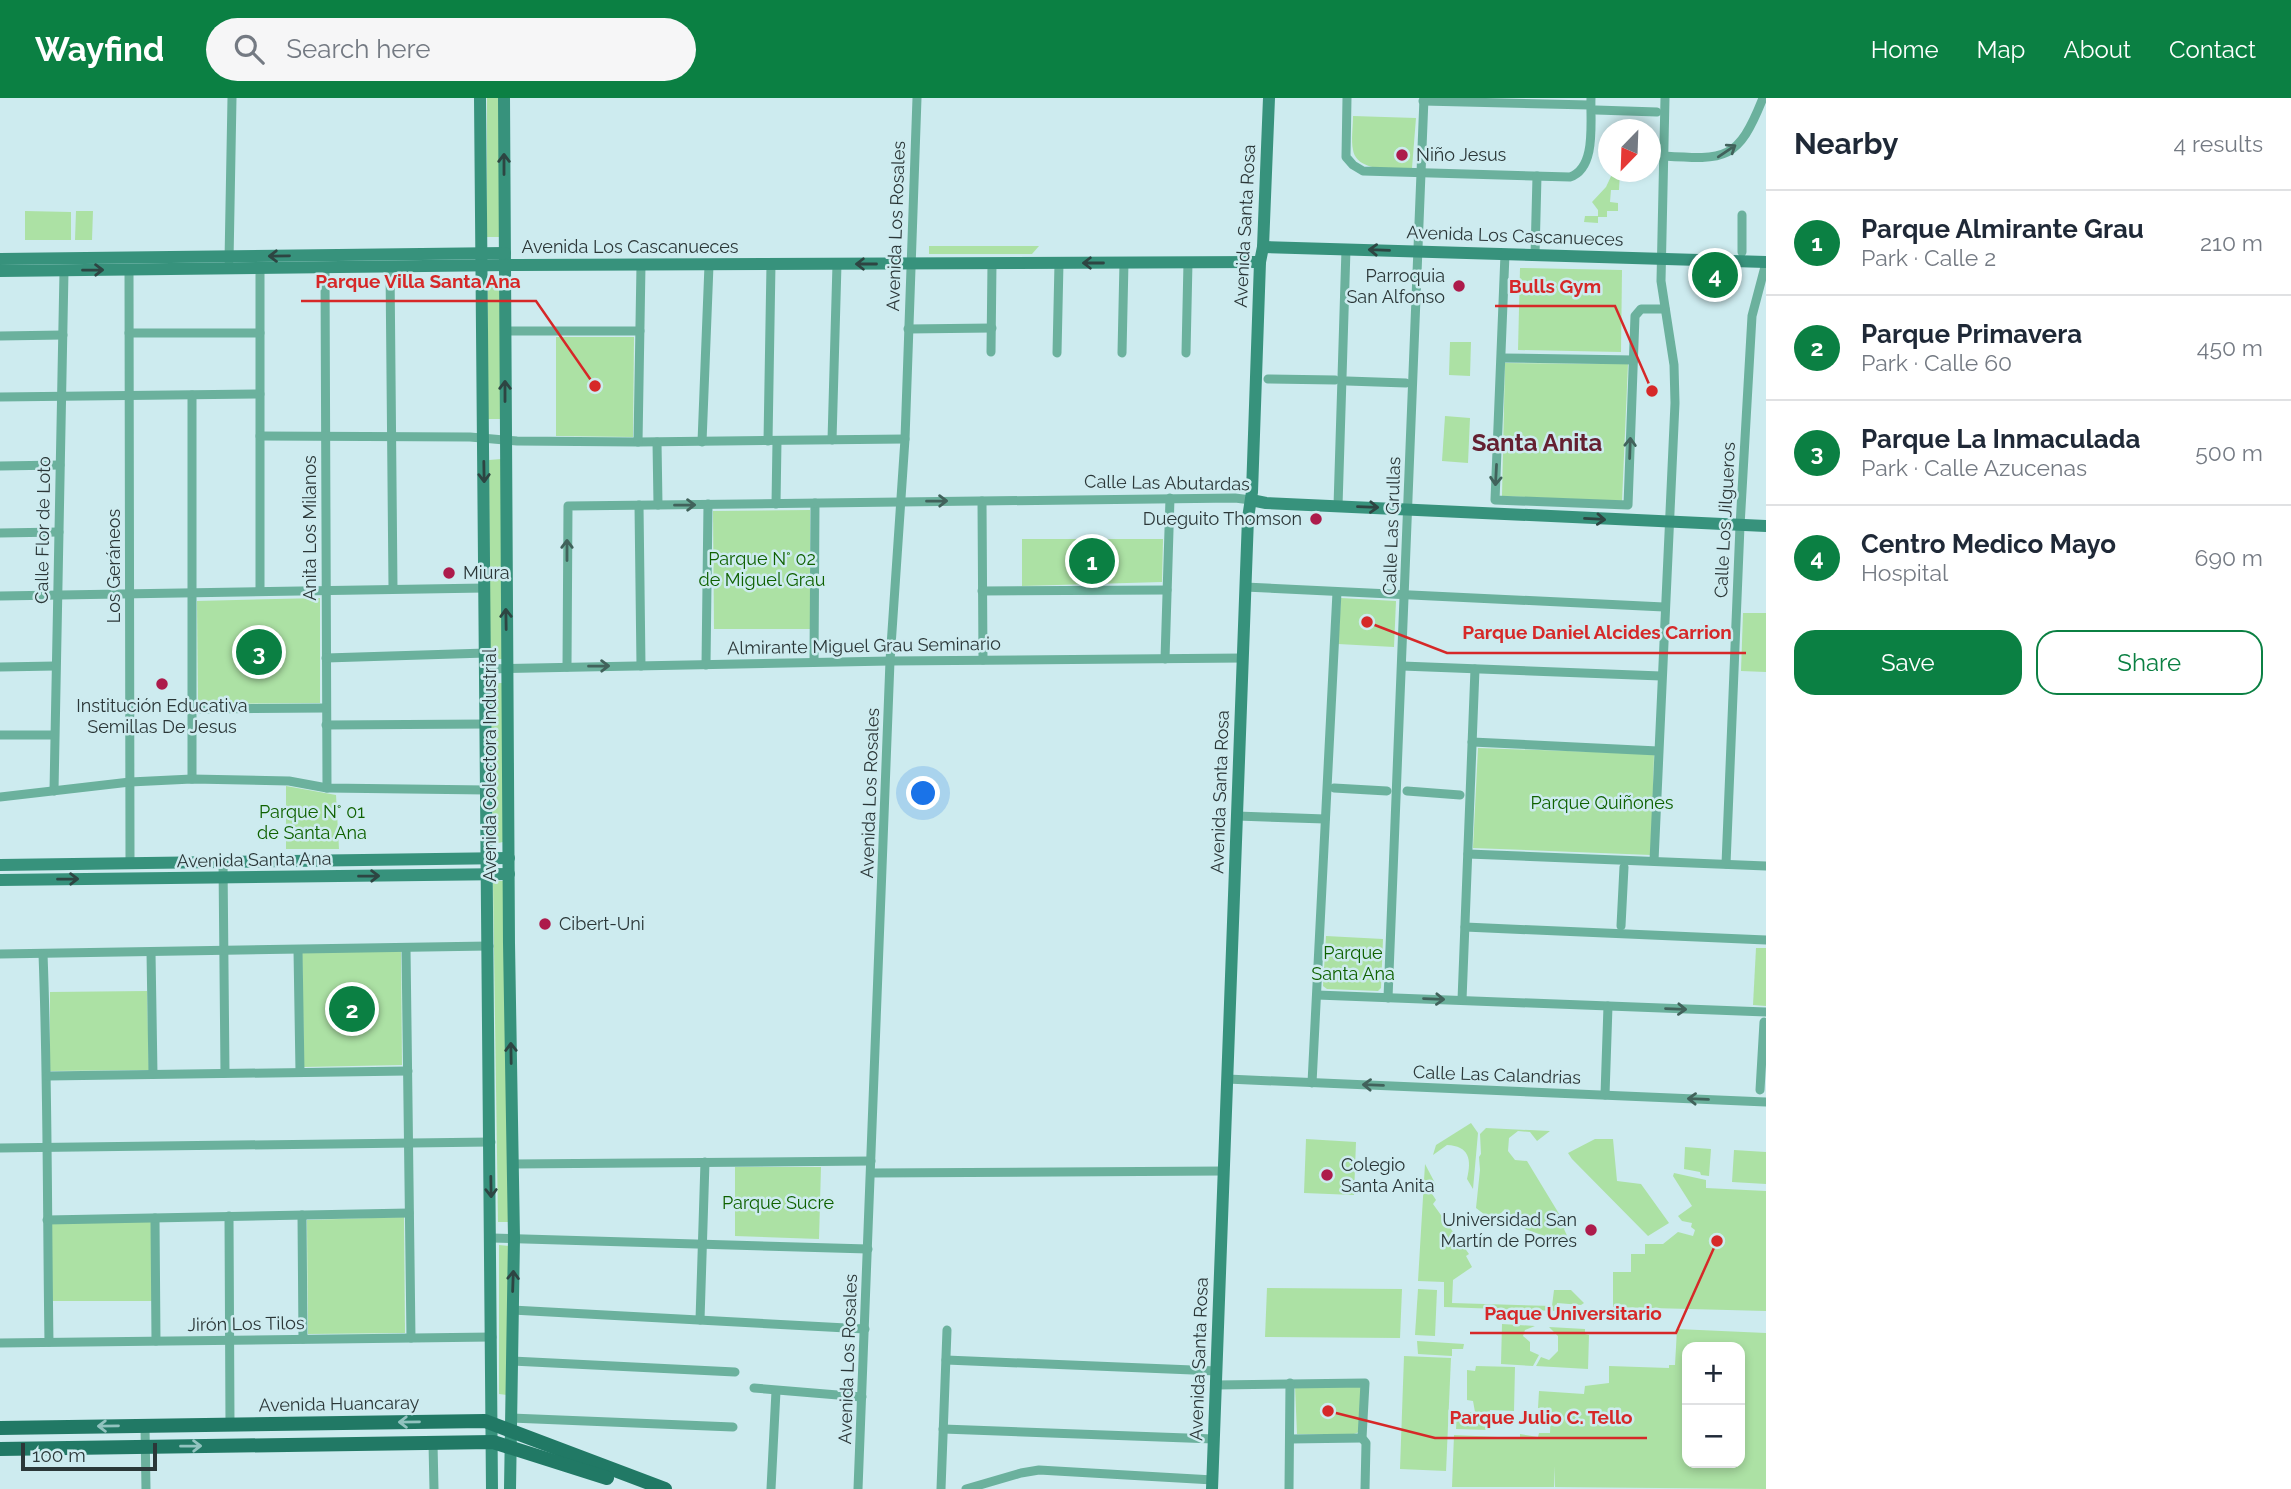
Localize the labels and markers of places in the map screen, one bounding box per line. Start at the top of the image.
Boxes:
place label: Niño Jesus [1416,144,1507,165]
marker: Niño Jesus [1394,147,1410,163]
pin: 4 [1692,249,1738,301]
callout: Parque Villa Santa Ana [301,261,536,301]
place label: Parroquia San Alfonso [1346,265,1445,307]
callout: Bulls Gym [1495,266,1615,306]
marker: Parroquia San Alfonso [1451,278,1467,294]
place label: Dueguito Thomson [1143,508,1302,529]
marker: Dueguito Thomson [1308,511,1324,527]
pin: 1 [1069,535,1115,587]
place label: Miura [463,562,510,583]
marker: Miura [441,565,457,581]
callout: Parque Daniel Alcides Carrion [1447,613,1746,653]
pin: 3 [236,626,282,678]
marker: Institución Educativa Semillas De Jesus [154,676,170,692]
place label: Institución Educativa Semillas De Jesus [76,695,248,737]
place label: Cibert-Uni [559,913,645,934]
marker: Cibert-Uni [537,916,553,932]
pin: 2 [329,983,375,1035]
place label: Colegio Santa Anita [1341,1154,1434,1196]
marker: Colegio Santa Anita [1319,1167,1335,1183]
place label: Universidad San Martín de Porres [1440,1209,1577,1251]
marker: Universidad San Martín de Porres [1583,1222,1599,1238]
callout: Paque Universitario [1470,1293,1676,1333]
callout: Parque Julio C. Tello [1435,1398,1647,1438]

